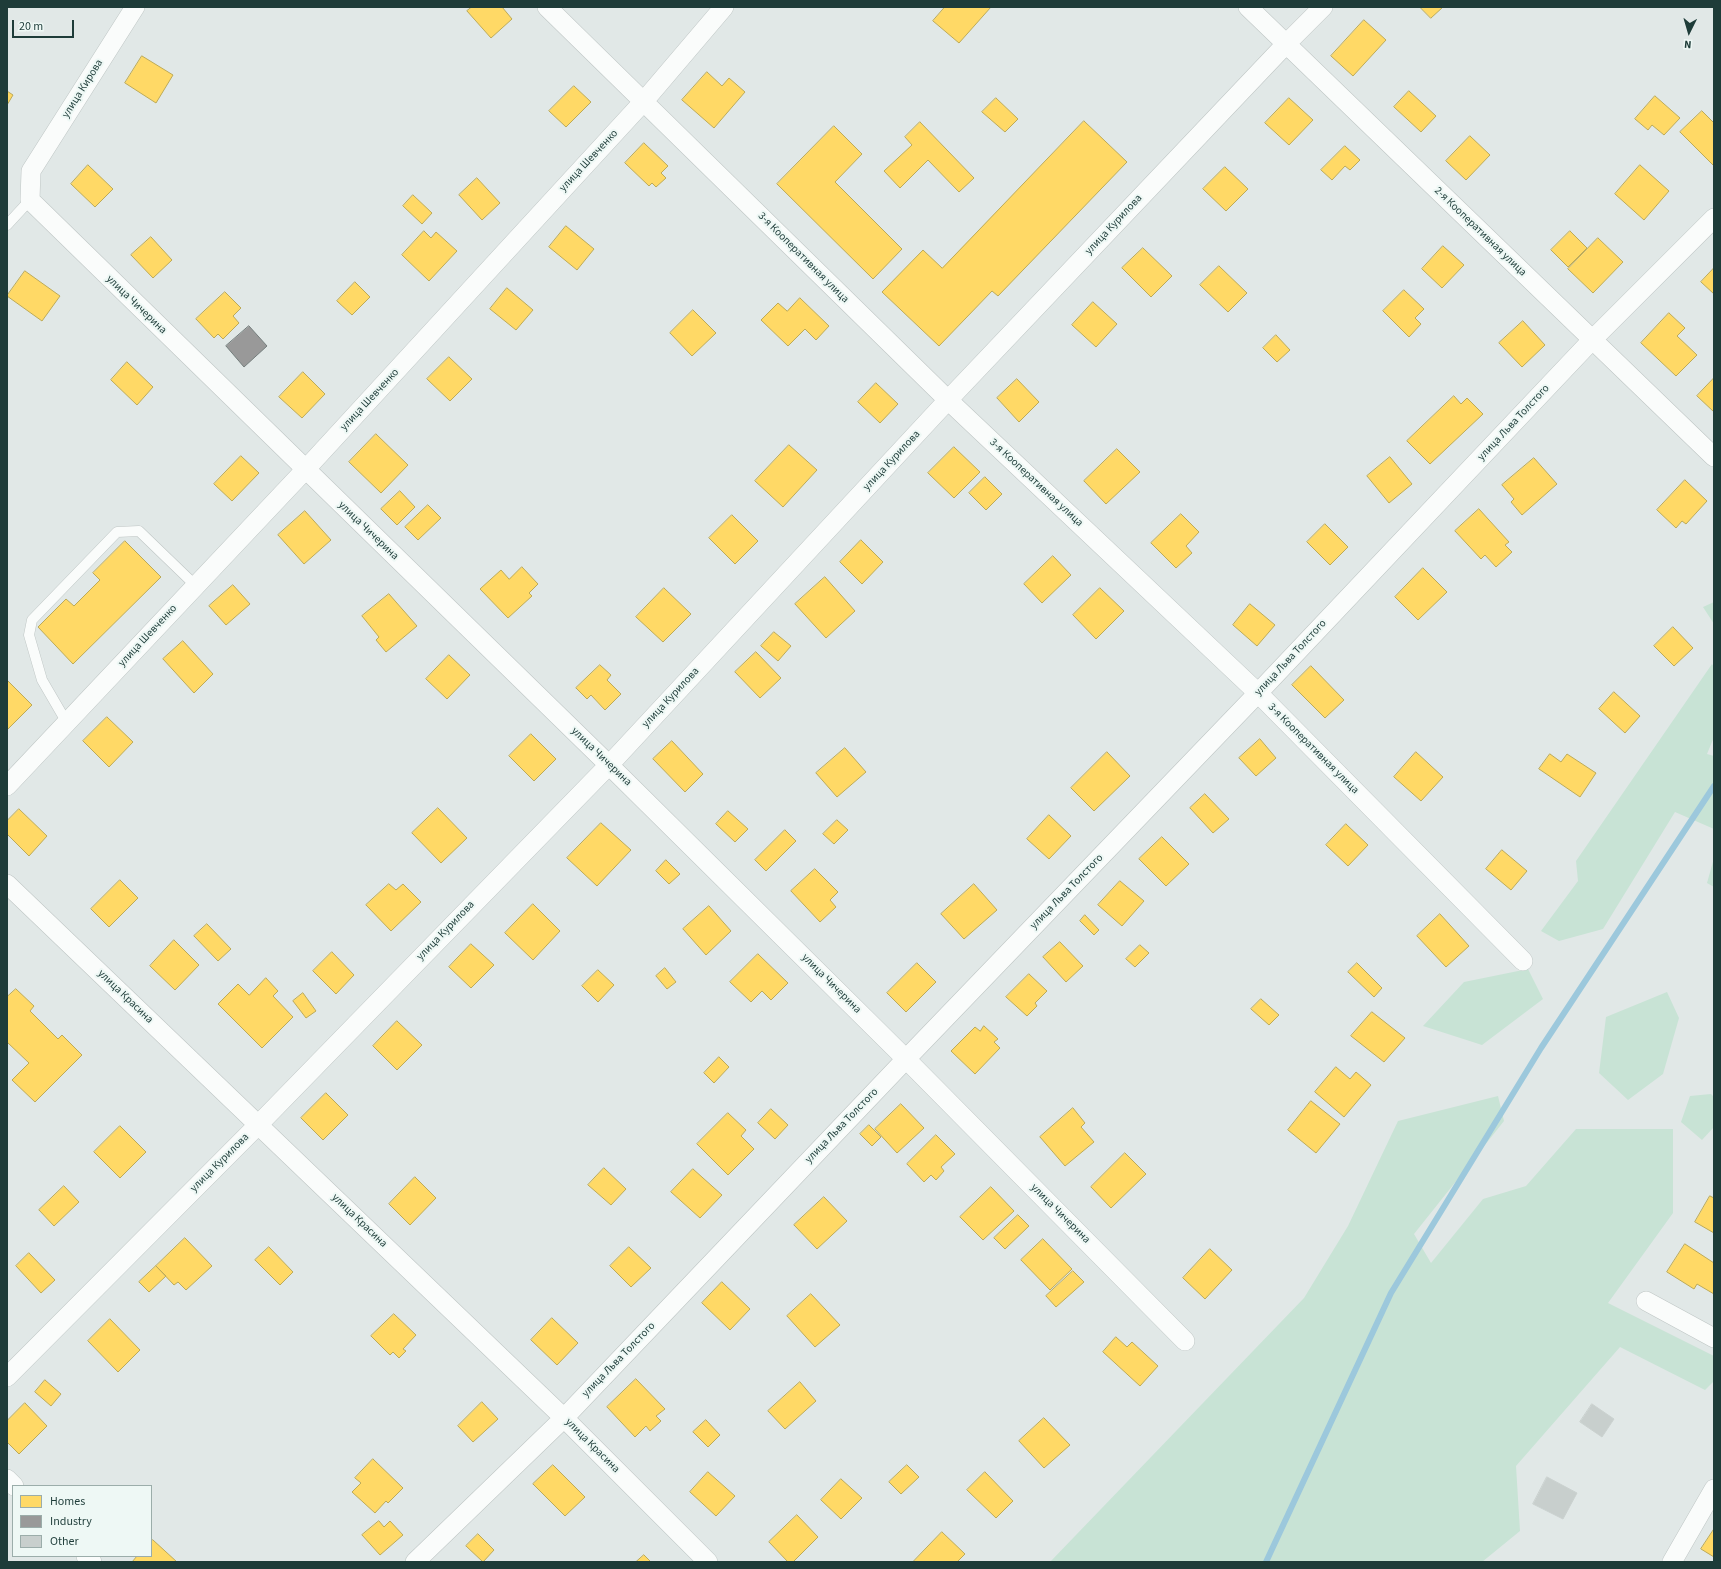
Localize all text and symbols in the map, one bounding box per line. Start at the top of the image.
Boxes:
scale bar [14,12,76,38]
north arrow [1669,12,1709,52]
text: 20 m [19,18,43,35]
text: N [1684,37,1692,52]
street label: улица Кирова [60,57,106,121]
street label: улица Шевченко [557,127,621,195]
street label: 2-я Кооперативная улица [1431,185,1529,279]
street label: улица Курилова [1083,192,1145,258]
street label: 3-я Кооперативная улица [755,210,851,306]
street label: улица Чичерина [103,273,169,337]
street label: улица Шевченко [338,366,402,434]
street label: улица Льва Толстого [1475,382,1553,464]
street label: улица Курилова [861,428,923,494]
street label: 3-я Кооперативная улица [987,436,1085,530]
street label: улица Чичерина [335,499,401,563]
street label: улица Шевченко [116,602,180,670]
street label: улица Льва Толстого [1252,617,1330,699]
street label: улица Курилова [640,665,702,731]
street label: 3-я Кооперативная улица [1265,701,1361,797]
street label: улица Чичерина [568,725,634,789]
street label: улица Льва Толстого [1028,852,1106,932]
street label: улица Курилова [414,899,478,963]
street label: улица Чичерина [798,951,864,1017]
street label: улица Красина [95,967,155,1027]
street label: улица Льва Толстого [803,1086,881,1166]
street label: улица Курилова [188,1131,252,1195]
street label: улица Чичерина [1027,1181,1093,1247]
street label: улица Красина [329,1191,389,1251]
street label: улица Льва Толстого [580,1320,658,1400]
street label: улица Красина [562,1416,622,1476]
legend [12,1485,152,1557]
text: Homes [50,1493,85,1510]
text: Industry [50,1513,92,1530]
text: Other [50,1533,79,1550]

